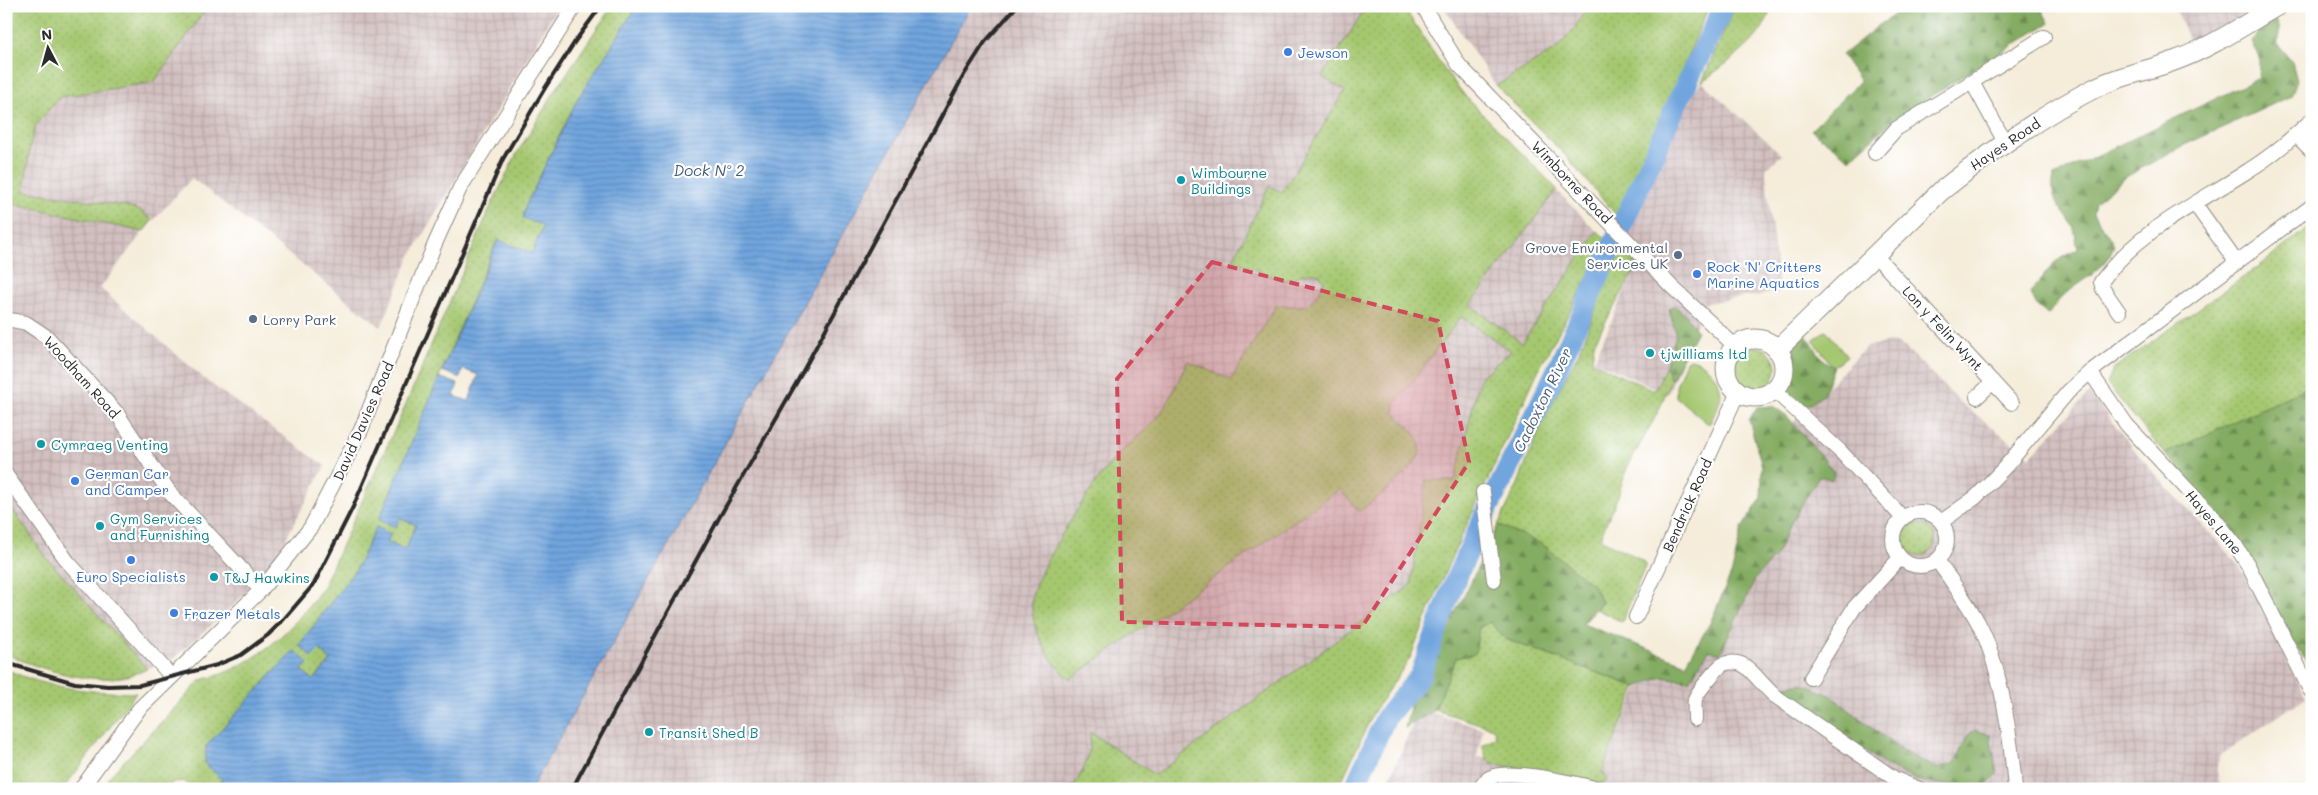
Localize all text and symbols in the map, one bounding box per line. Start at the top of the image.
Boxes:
north arrow [22,22,72,72]
text: N [40,25,53,45]
place label: Jewson [1298,43,1348,62]
marker: Jewson [1282,46,1294,58]
street label: Hayes Road [1966,113,2044,174]
street label: Wimborne Road [1528,137,1616,227]
water label: Dock Nº 2 [674,160,745,180]
place label: Wimbourne Buildings [1191,163,1267,198]
marker: Wimbourne Buildings [1175,174,1187,186]
place label: Grove Environmental Services UK [1525,238,1668,273]
marker: Grove Environmental Services UK [1672,249,1684,261]
place label: Rock 'N' Critters Marine Aquatics [1707,257,1822,292]
marker: Rock 'N' Critters Marine Aquatics [1691,268,1703,280]
street label: Lon y Felin Wynt [1899,281,1987,375]
place label: Lorry Park [263,310,336,329]
marker: Lorry Park [247,313,259,325]
street label: Woodham Road [40,332,124,422]
water label: Cadoxton River [1508,344,1576,455]
place label: tjwilliams ltd [1660,344,1747,363]
marker: tjwilliams ltd [1644,347,1656,359]
street label: David Davies Road [328,358,398,483]
place label: Cymraeg Venting [51,435,168,454]
marker: Cymraeg Venting [35,438,47,450]
street label: Bendrick Road [1658,455,1716,555]
place label: German Car and Camper [85,464,169,499]
marker: German Car and Camper [69,475,81,487]
street label: Hayes Lane [2181,486,2247,558]
place label: Gym Services and Furnishing [110,509,209,544]
marker: Gym Services and Furnishing [94,520,106,532]
marker: Euro Specialists [125,554,137,566]
place label: Euro Specialists [76,567,186,586]
place label: T&J Hawkins [224,568,310,587]
marker: T&J Hawkins [208,571,220,583]
place label: Frazer Metals [184,604,281,623]
marker: Frazer Metals [168,607,180,619]
place label: Transit Shed B [659,723,759,742]
marker: Transit Shed B [643,726,655,738]

